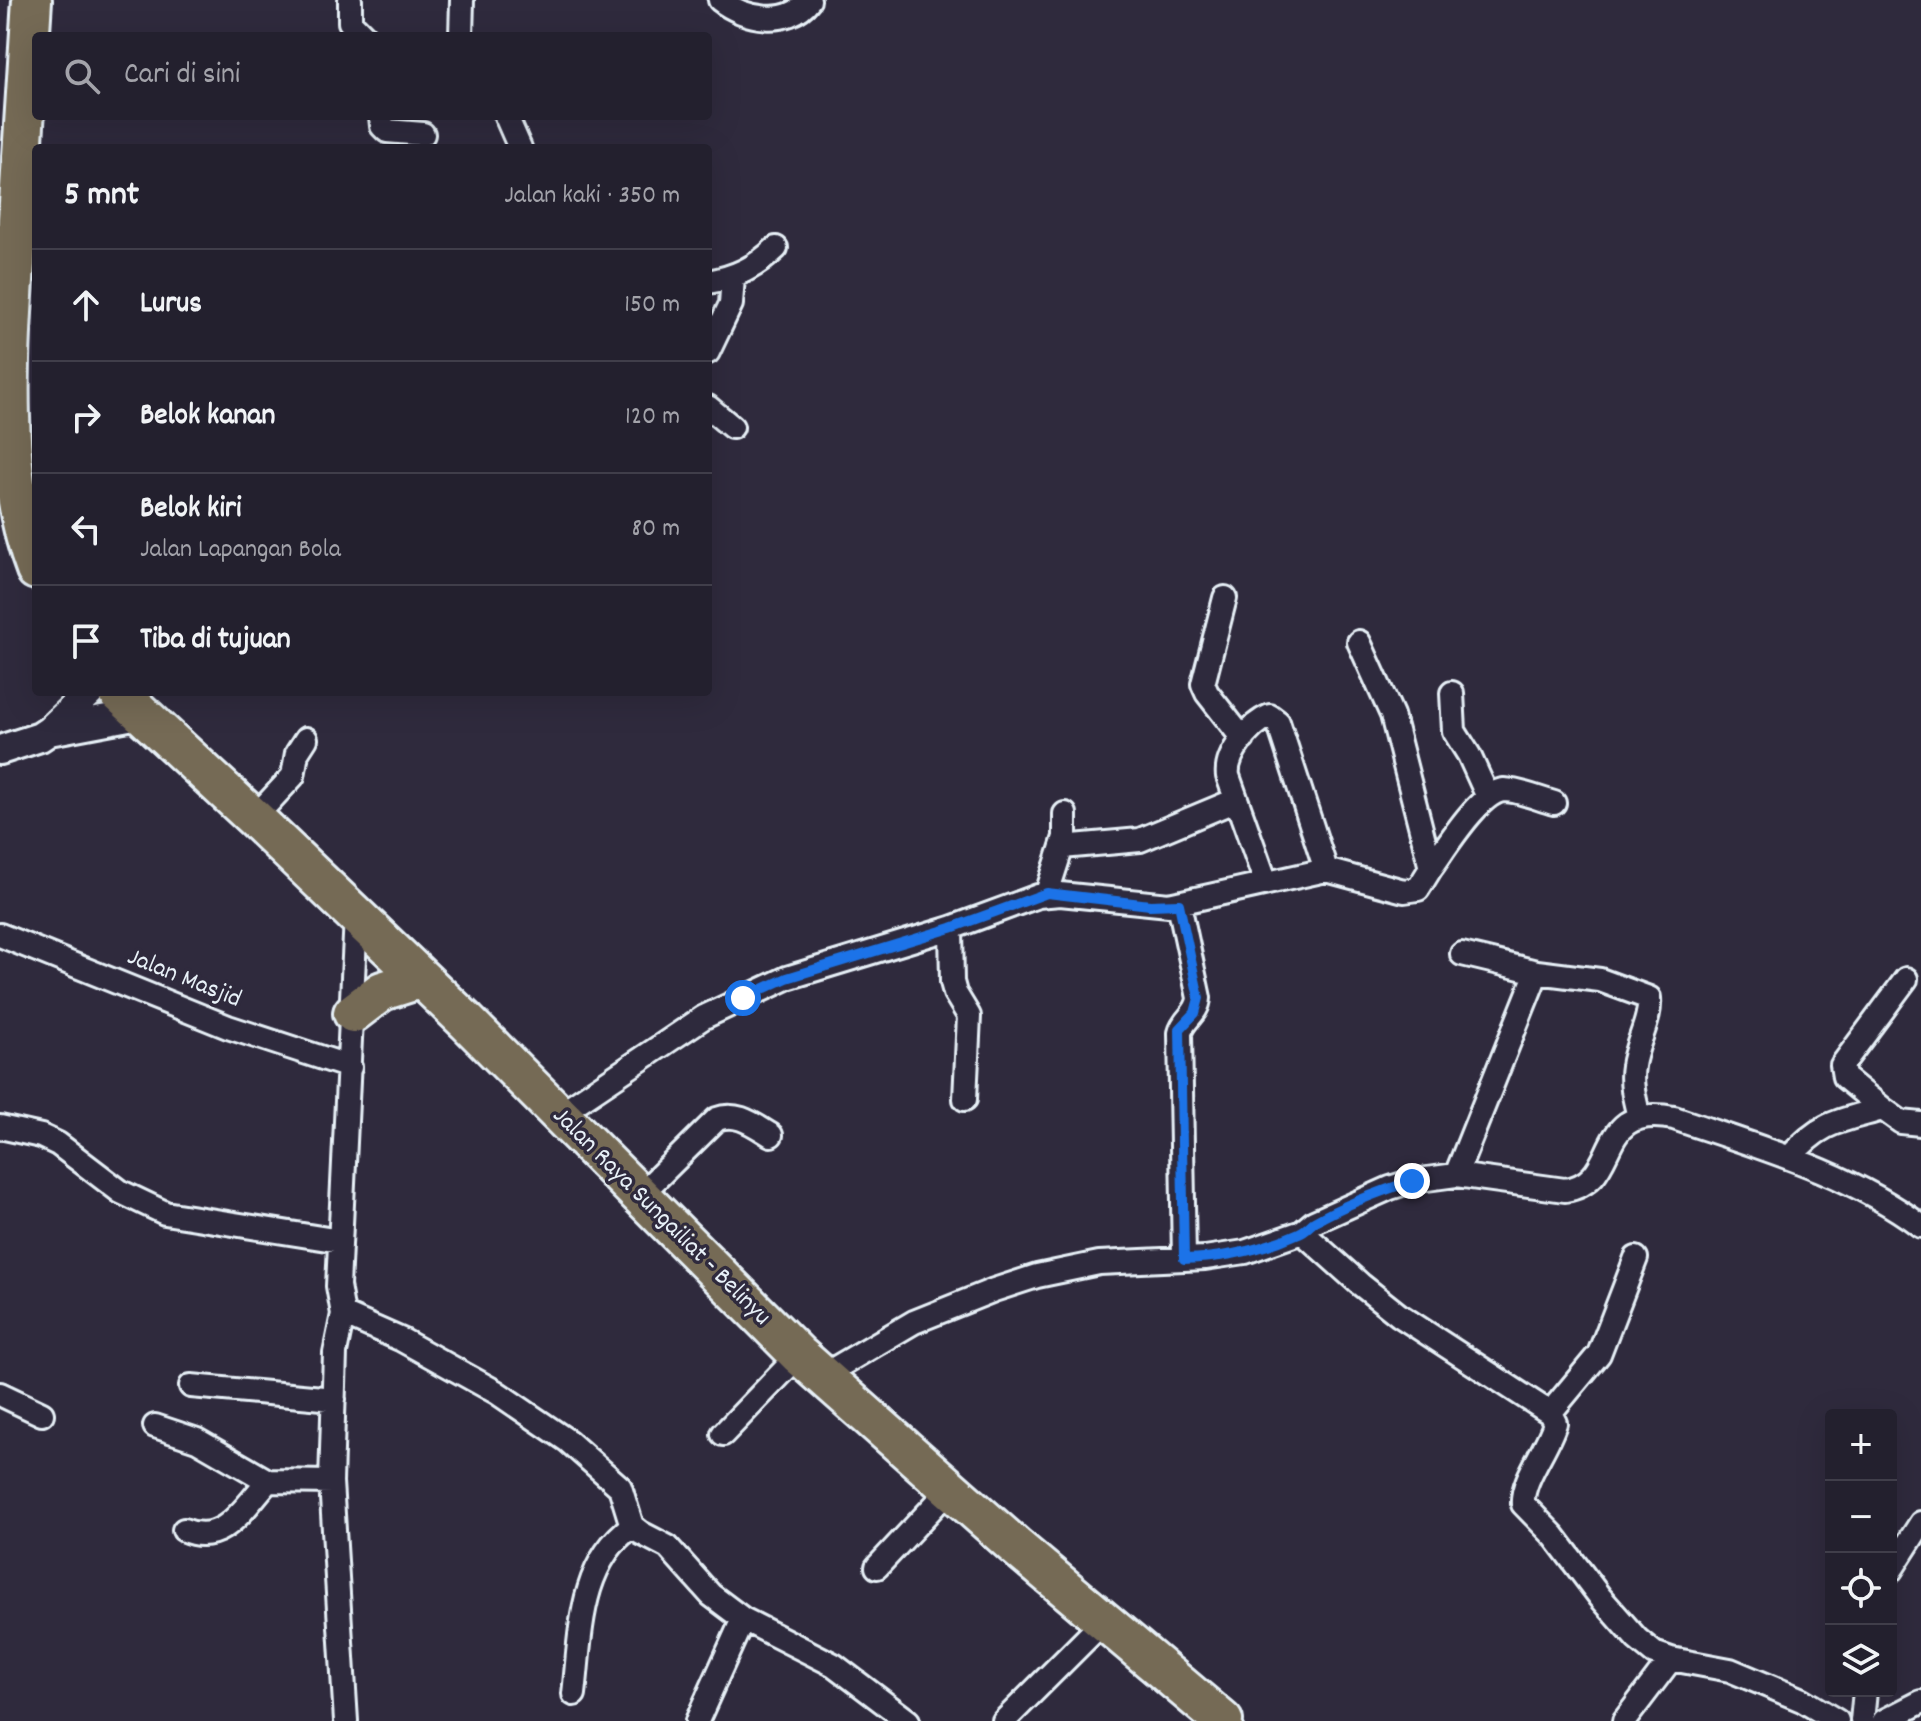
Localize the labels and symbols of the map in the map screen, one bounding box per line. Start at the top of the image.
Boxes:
street label: Jalan Masjid [121,939,247,1019]
route start [725,980,761,1016]
street label: Jalan Raya Sungailiat - Belinyu [543,1099,779,1335]
route end [1394,1163,1430,1199]

